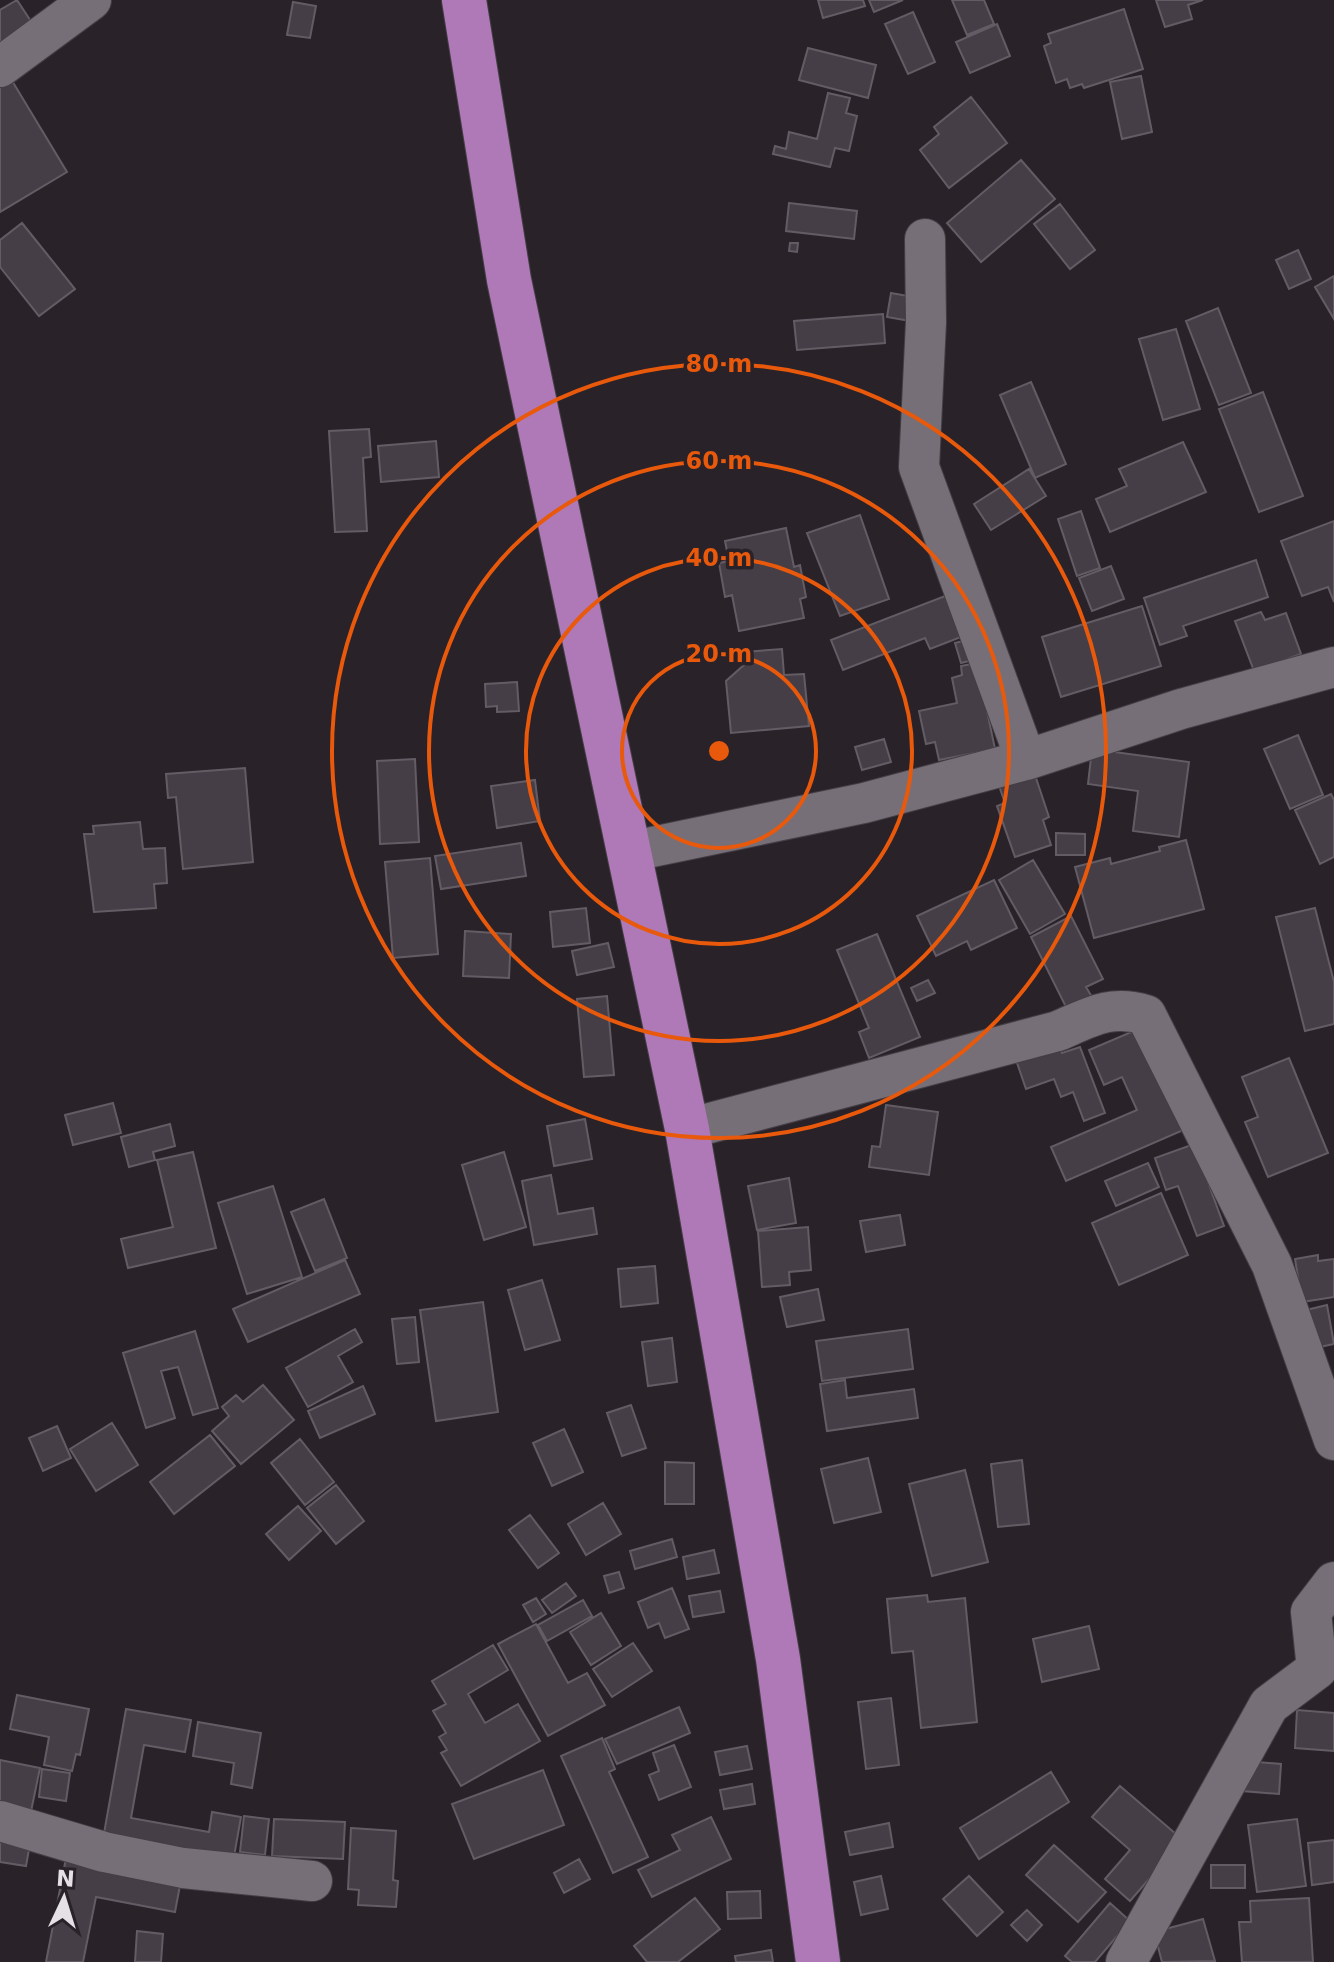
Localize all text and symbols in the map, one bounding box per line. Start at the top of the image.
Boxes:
text: 80 m [686,350,752,378]
text: 60 m [686,447,752,475]
text: 40 m [686,544,752,572]
text: 20 m [686,640,752,668]
centre of rings [705,737,733,765]
north arrow [24,1858,104,1938]
text: N [55,1865,75,1892]

